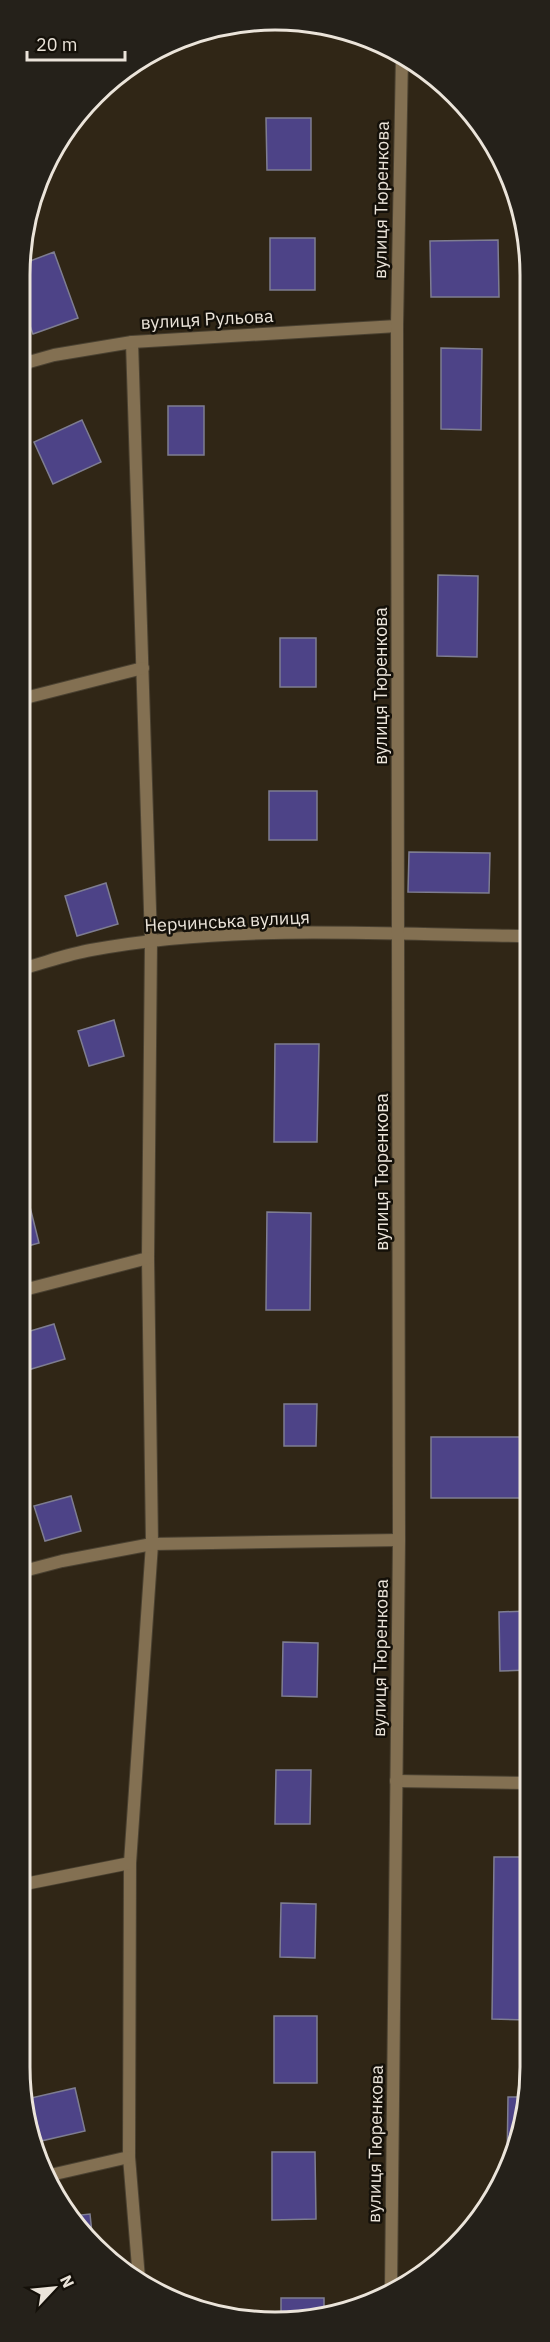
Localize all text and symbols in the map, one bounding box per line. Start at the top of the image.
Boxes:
scale bar [27,24,124,62]
text: 20 m [36,33,78,56]
street label: вулиця Тюренкова [368,121,394,279]
street label: вулиця Рульова [140,304,274,334]
street label: вулиця Тюренкова [369,607,392,765]
street label: Нерчинська вулиця [144,905,310,937]
street label: вулиця Тюренкова [370,1093,393,1251]
street label: вулиця Тюренкова [367,1579,393,1737]
street label: вулиця Тюренкова [362,2065,388,2223]
north arrow [24,2258,84,2318]
text: N [56,2272,79,2291]

